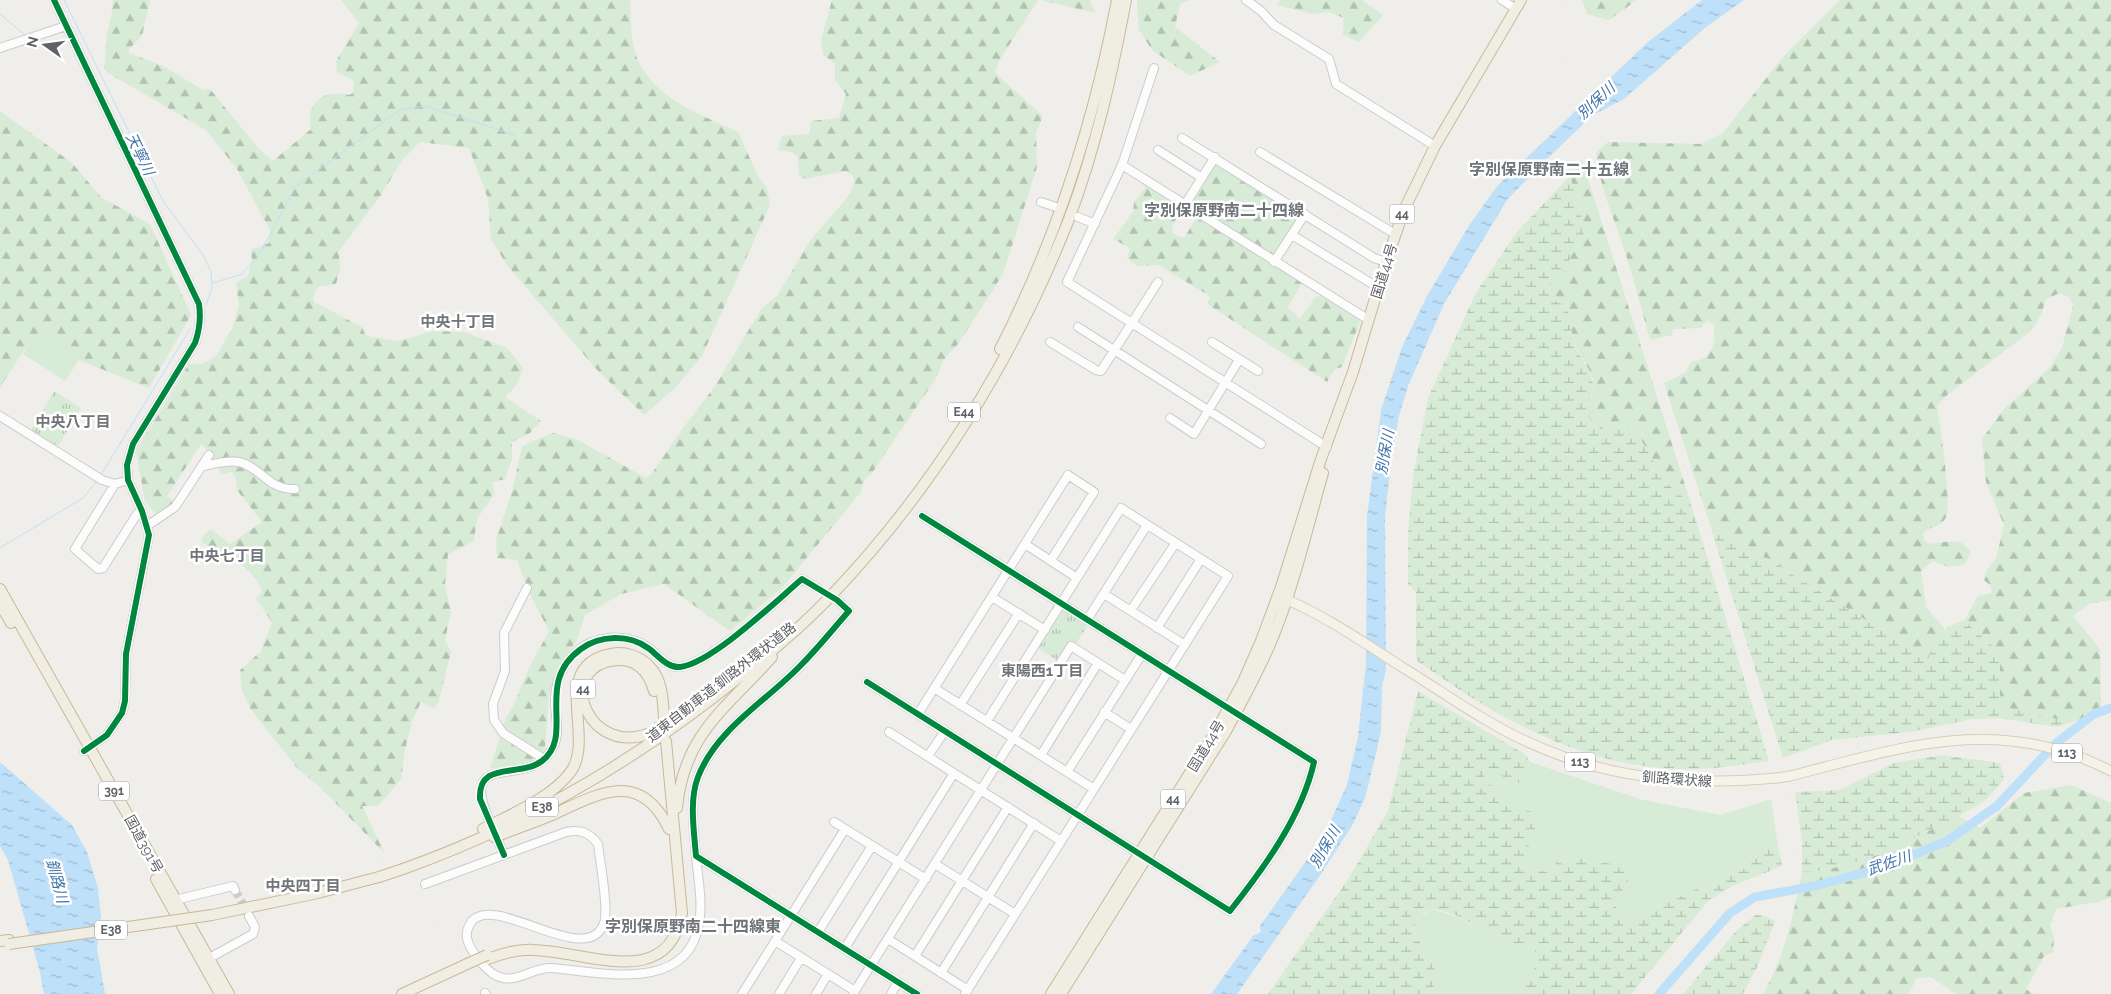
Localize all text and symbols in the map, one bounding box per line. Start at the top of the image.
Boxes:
north arrow [20,20,70,70]
text: N [23,35,41,49]
water label: 別保川 [1573,78,1620,123]
water label: 天寧川 [122,130,159,180]
district label: 字別保原野南二十五線 [1469,160,1629,179]
district label: 字別保原野南二十四線 [1144,201,1304,220]
road number: 44 [1390,204,1414,223]
street label: 国道44号 [1368,241,1400,301]
district label: 中央十丁目 [420,313,496,331]
road number: E44 [948,402,980,422]
district label: 中央八丁目 [35,413,111,431]
water label: 別保川 [1372,426,1398,476]
district label: 中央七丁目 [189,547,265,565]
street label: 道東自動車道;釧路外環状道路 [643,619,799,745]
district label: 東陽西1丁目 [1001,662,1083,680]
road number: 44 [570,680,596,699]
street label: 国道44号 [1184,717,1228,775]
road number: 113 [2052,744,2082,762]
road number: 113 [1565,752,1595,772]
street label: 釧路環状線 [1642,769,1712,789]
road number: 391 [99,781,129,800]
road number: 44 [1160,790,1186,809]
road number: E38 [526,798,558,816]
street label: 国道391号 [122,812,166,876]
water label: 別保川 [1306,821,1345,871]
water label: 武佐川 [1865,847,1915,879]
water label: 釧路川 [42,857,72,907]
district label: 中央四丁目 [265,877,341,895]
district label: 字別保原野南二十四線東 [605,917,781,936]
road number: E38 [95,920,127,940]

